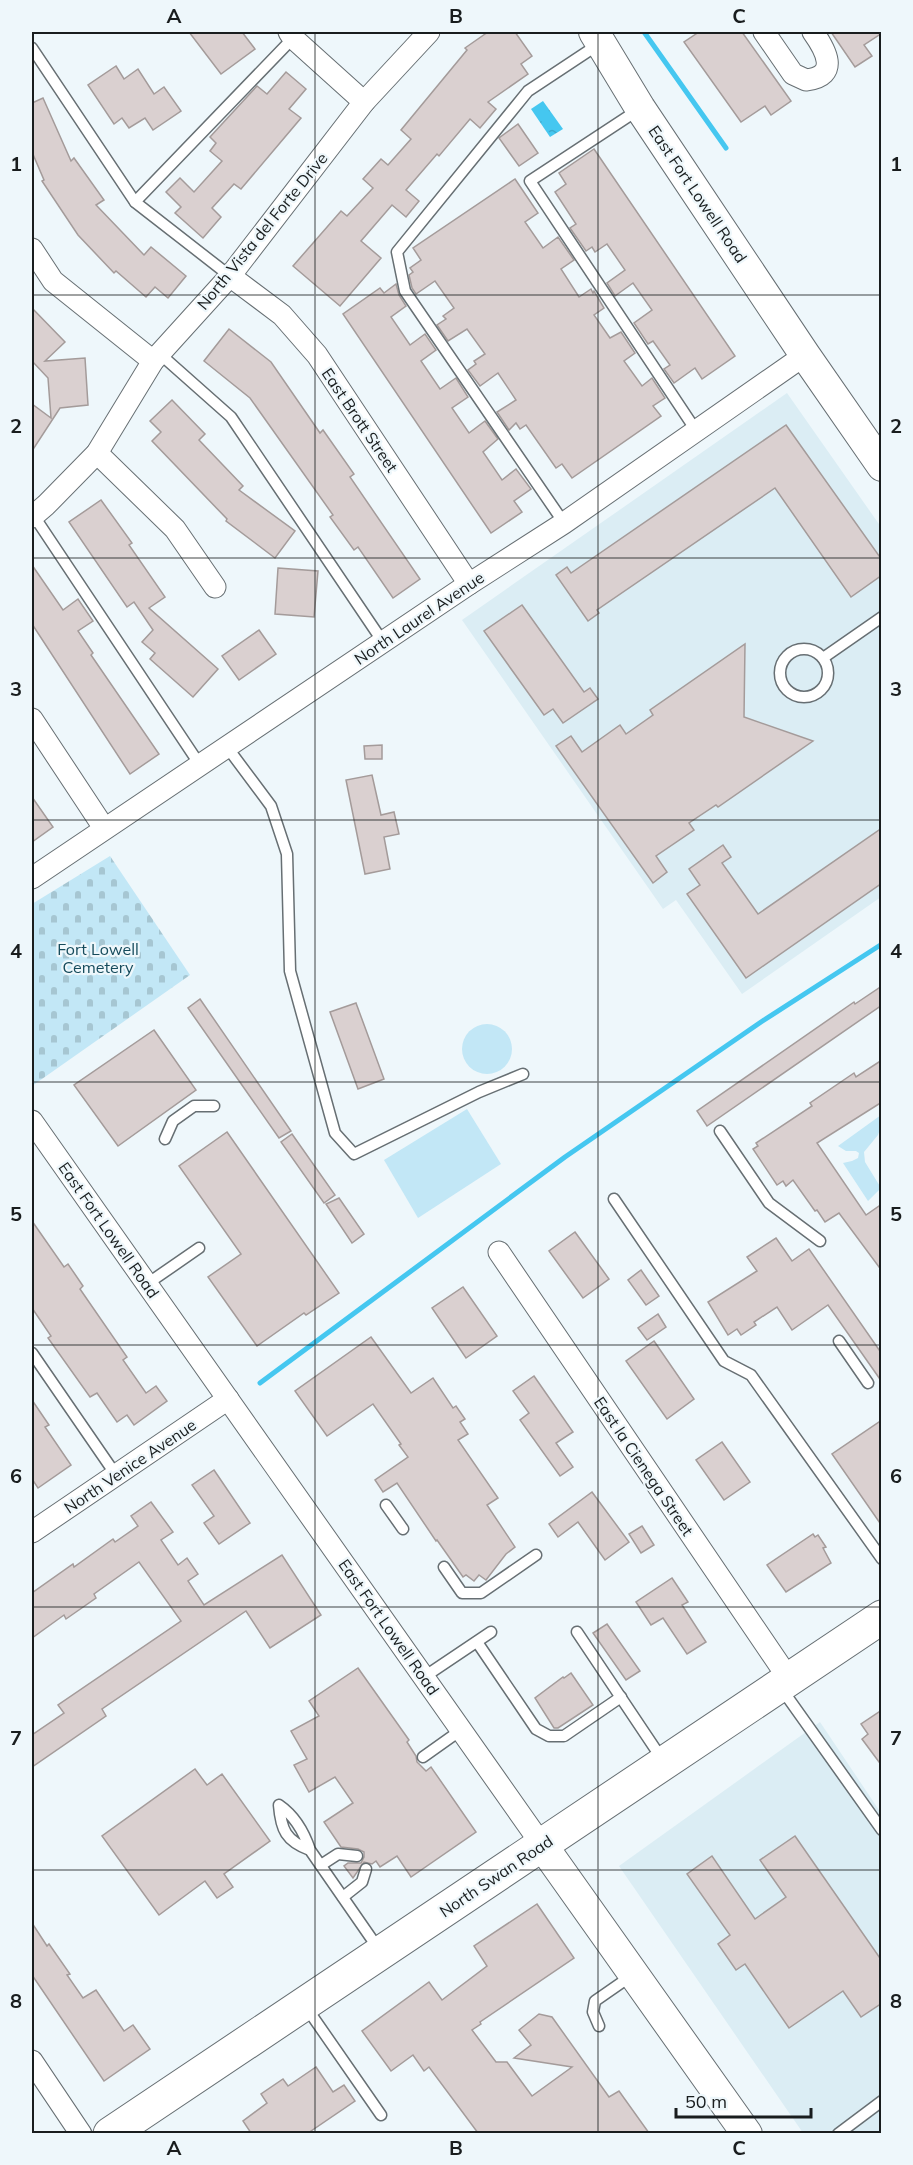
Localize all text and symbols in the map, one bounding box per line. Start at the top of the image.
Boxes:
text: A [167,3,182,28]
text: B [449,3,463,28]
text: C [732,3,746,28]
street label: East Fort Lowell Road [645,121,751,267]
street label: North Vista del Forte Drive [193,149,331,313]
text: 1 [10,151,22,176]
text: 1 [890,151,902,176]
street label: East Brott Street [318,364,403,476]
text: 2 [10,413,22,438]
text: 2 [890,413,902,438]
street label: North Laurel Avenue [350,567,488,669]
text: 3 [10,676,22,701]
text: 3 [890,676,902,701]
text: 4 [10,938,22,963]
text: 4 [890,938,902,963]
park label: Fort Lowell Cemetery [57,939,139,977]
street label: East Fort Lowell Road [54,1158,164,1302]
text: 5 [10,1201,22,1226]
text: 5 [890,1201,902,1226]
street label: East la Cienega Street [590,1393,698,1540]
street label: North Venice Avenue [60,1414,200,1518]
text: 6 [10,1463,22,1488]
text: 6 [890,1463,902,1488]
street label: East Fort Lowell Road [334,1555,444,1699]
text: 7 [10,1725,22,1750]
text: 7 [890,1725,902,1750]
street label: North Swan Road [435,1831,557,1921]
text: 8 [10,1988,22,2013]
text: 8 [890,1988,902,2013]
scale bar [676,2081,811,2119]
text: 50 m [685,2090,727,2113]
text: A [167,2135,182,2160]
text: B [449,2135,463,2160]
text: C [732,2135,746,2160]

